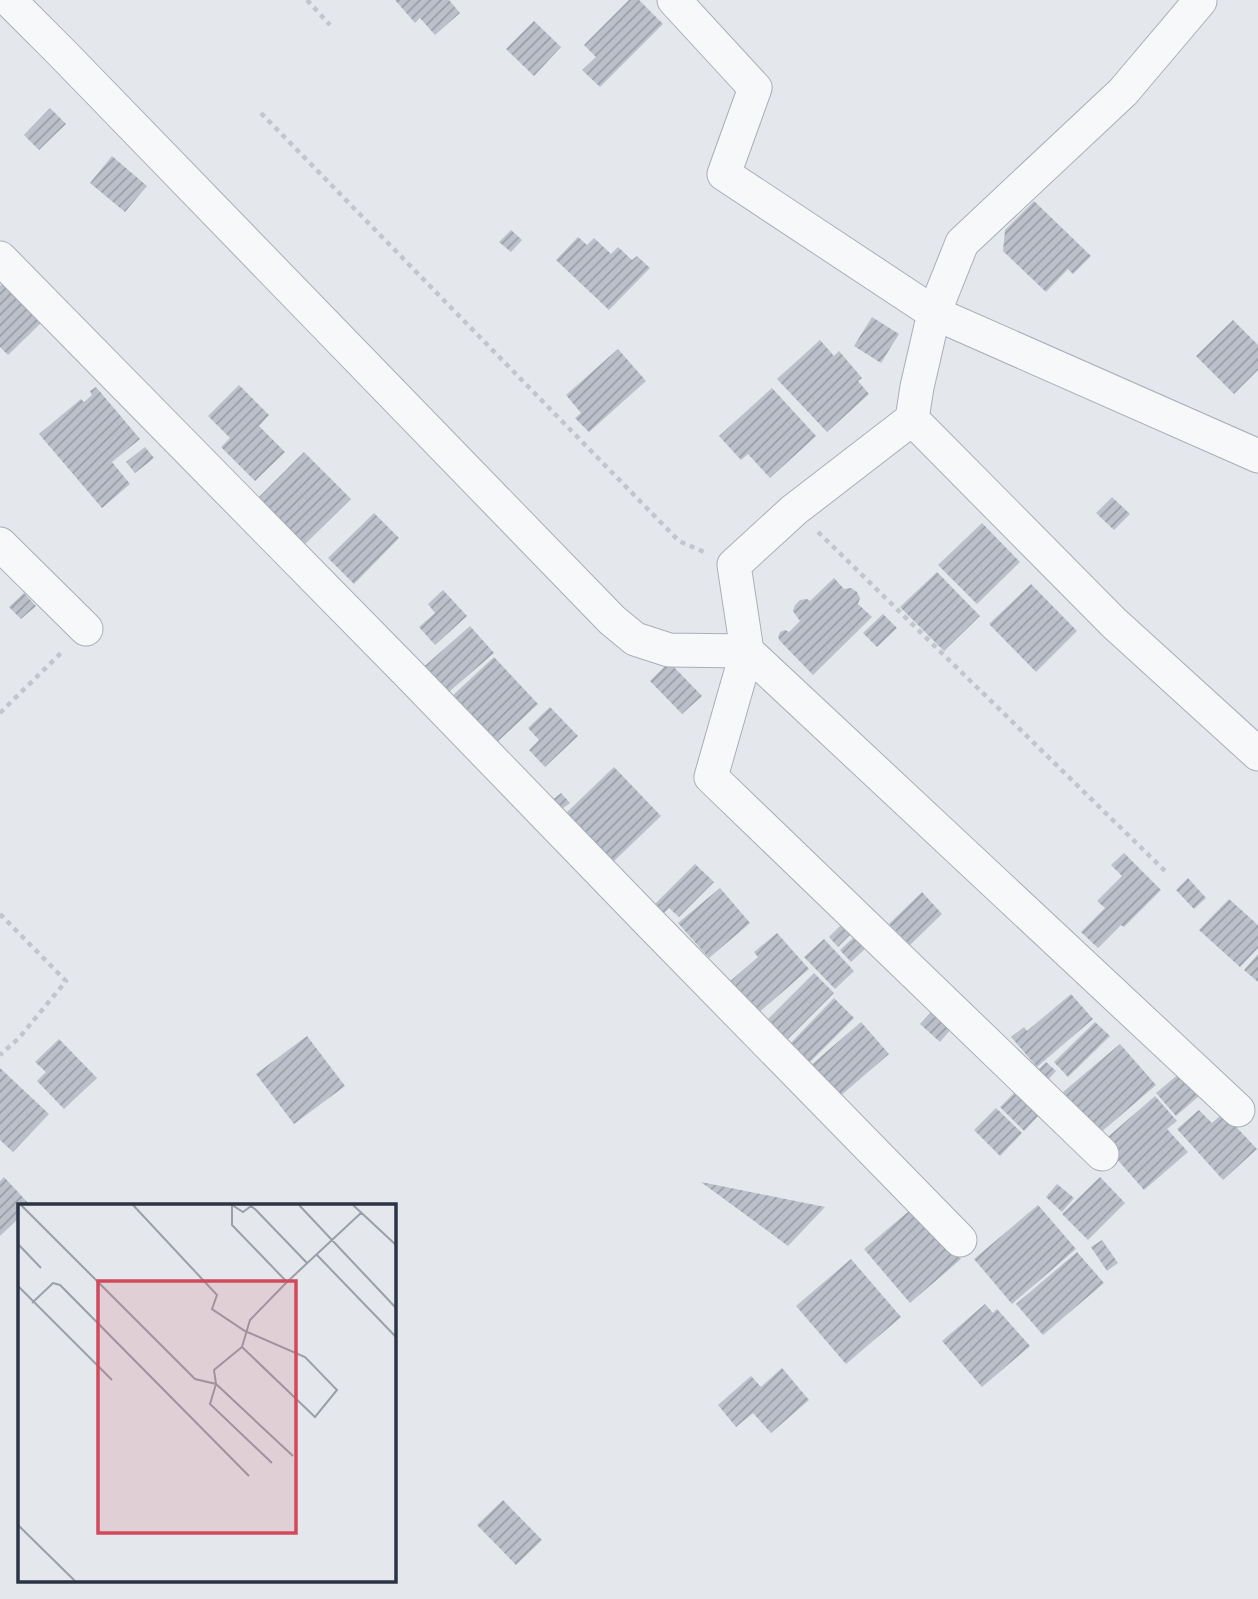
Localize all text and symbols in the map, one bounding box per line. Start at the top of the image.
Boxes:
inset map [18,1204,396,1582]

